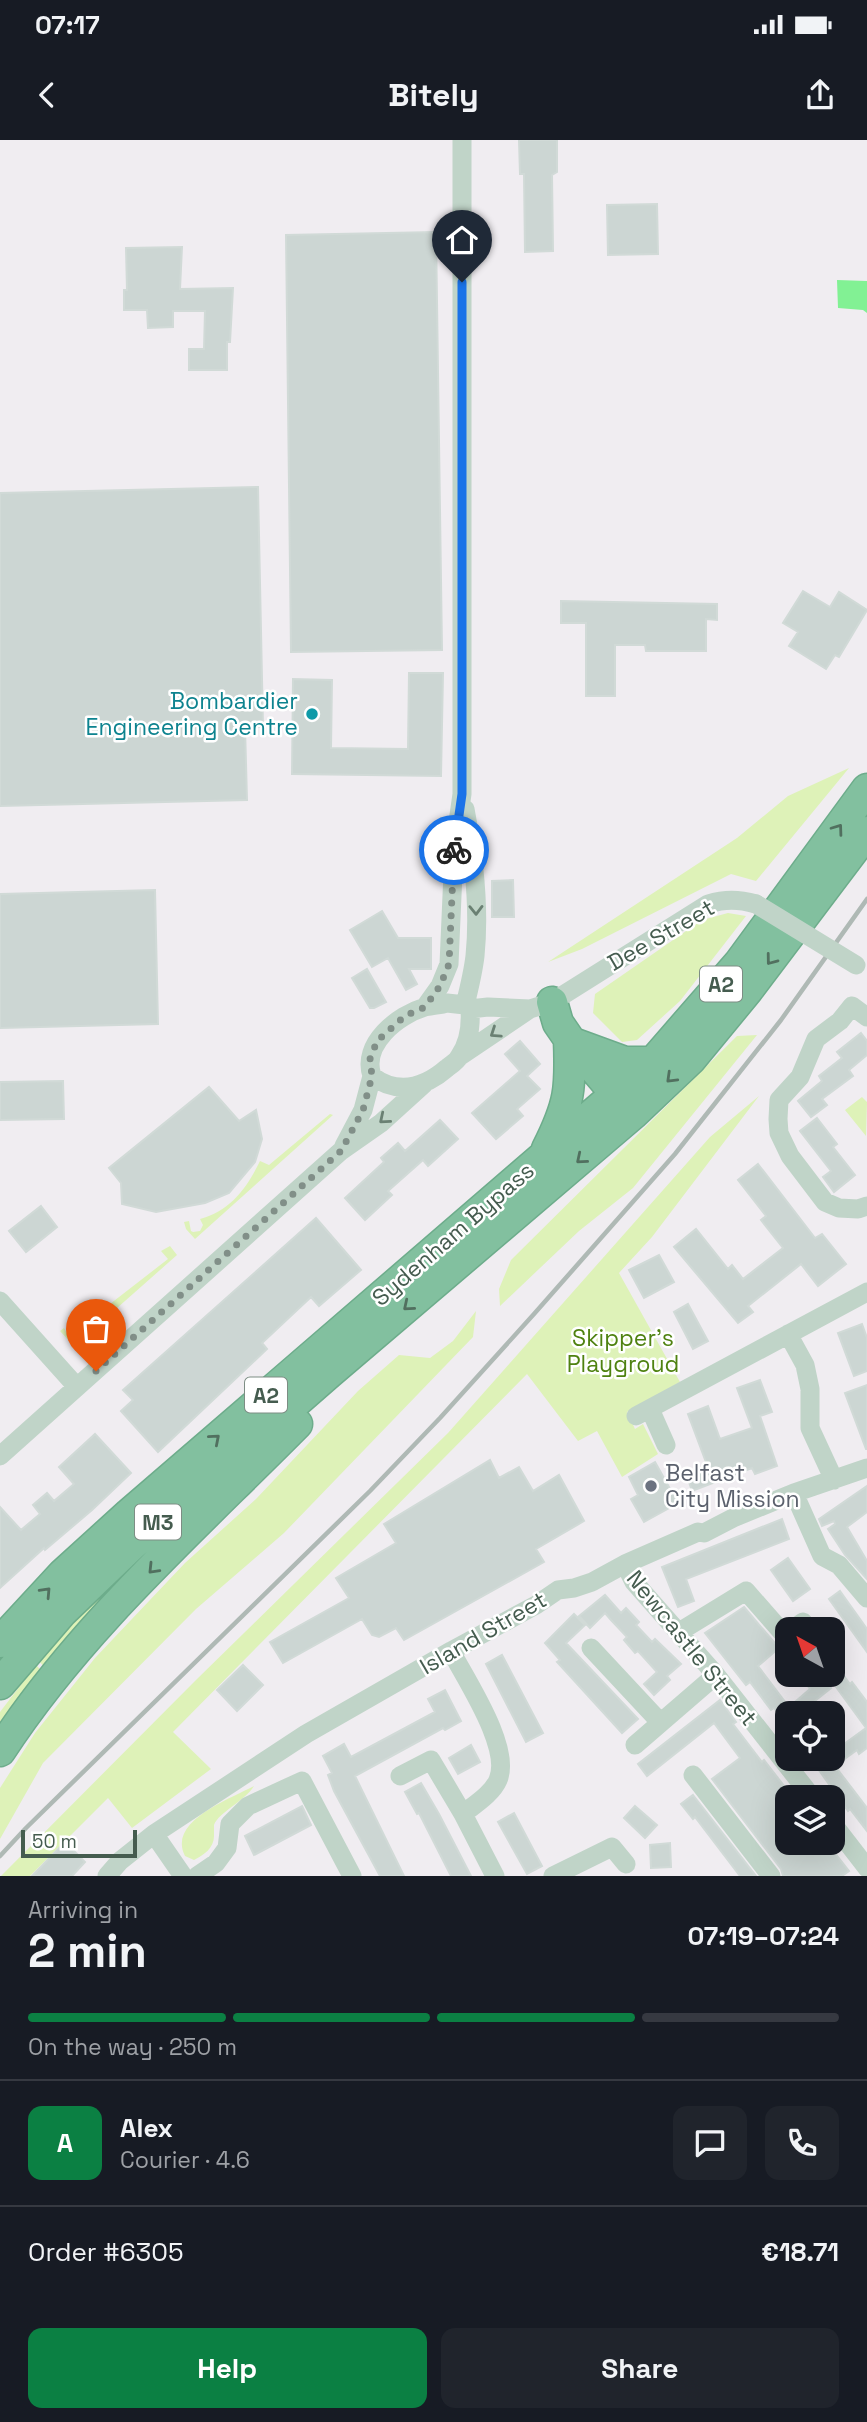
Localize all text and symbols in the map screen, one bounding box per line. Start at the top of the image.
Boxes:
text: 07:17 [35,8,100,42]
text: Bitely [388,75,479,115]
icon: back [28,76,66,114]
icon: share [801,76,839,114]
pin [432,210,492,282]
icon: home [443,221,481,259]
place label: Bombardier Engineering Centre [86,686,298,742]
marker: Bombardier Engineering Centre [304,706,320,722]
courier [419,815,489,885]
one-way arrow [830,824,842,837]
icon: bike [435,831,473,869]
street label: Dee Street [602,892,720,978]
one-way arrow [468,905,484,916]
one-way arrow [767,952,779,964]
road number: A2 [700,966,742,1002]
one-way arrow [489,1025,502,1038]
one-way arrow [667,1070,680,1083]
one-way arrow [379,1111,392,1124]
one-way arrow [577,1151,590,1163]
street label: Sydenham Bypass [366,1155,540,1313]
one-way arrow [403,1298,416,1310]
pin [66,1299,126,1371]
icon: bag [77,1310,115,1348]
park label: Skipper's Playgroud [567,1323,679,1379]
road number: A2 [245,1378,287,1412]
one-way arrow [206,1435,219,1447]
place label: Belfast City Mission [665,1458,800,1514]
marker: Belfast City Mission [643,1478,659,1494]
road number: M3 [135,1504,181,1540]
one-way arrow [148,1561,161,1574]
street label: Newcastle Street [620,1564,764,1732]
street label: Island Street [414,1585,552,1681]
one-way arrow [38,1587,50,1600]
north arrow [775,1617,845,1687]
map controls [775,1617,845,1855]
button: locate [775,1701,845,1771]
button: layers [775,1785,845,1855]
scale bar [21,1827,136,1859]
text: 50 m [32,1829,77,1854]
text: Arriving in [28,1895,138,1925]
text: 07:19–07:24 [687,1919,839,1953]
text: 2 min [28,1922,147,1980]
text: On the way · 250 m [28,2032,237,2062]
button: chat [673,2106,747,2180]
button: phone [765,2106,839,2180]
text: Alex [120,2111,173,2145]
text: A [57,2126,73,2160]
text: Courier · 4.6 [120,2145,250,2175]
text: Order #6305 [28,2235,184,2269]
text: €18.71 [761,2235,839,2269]
button: Help [28,2328,427,2408]
button: Share [441,2328,839,2408]

